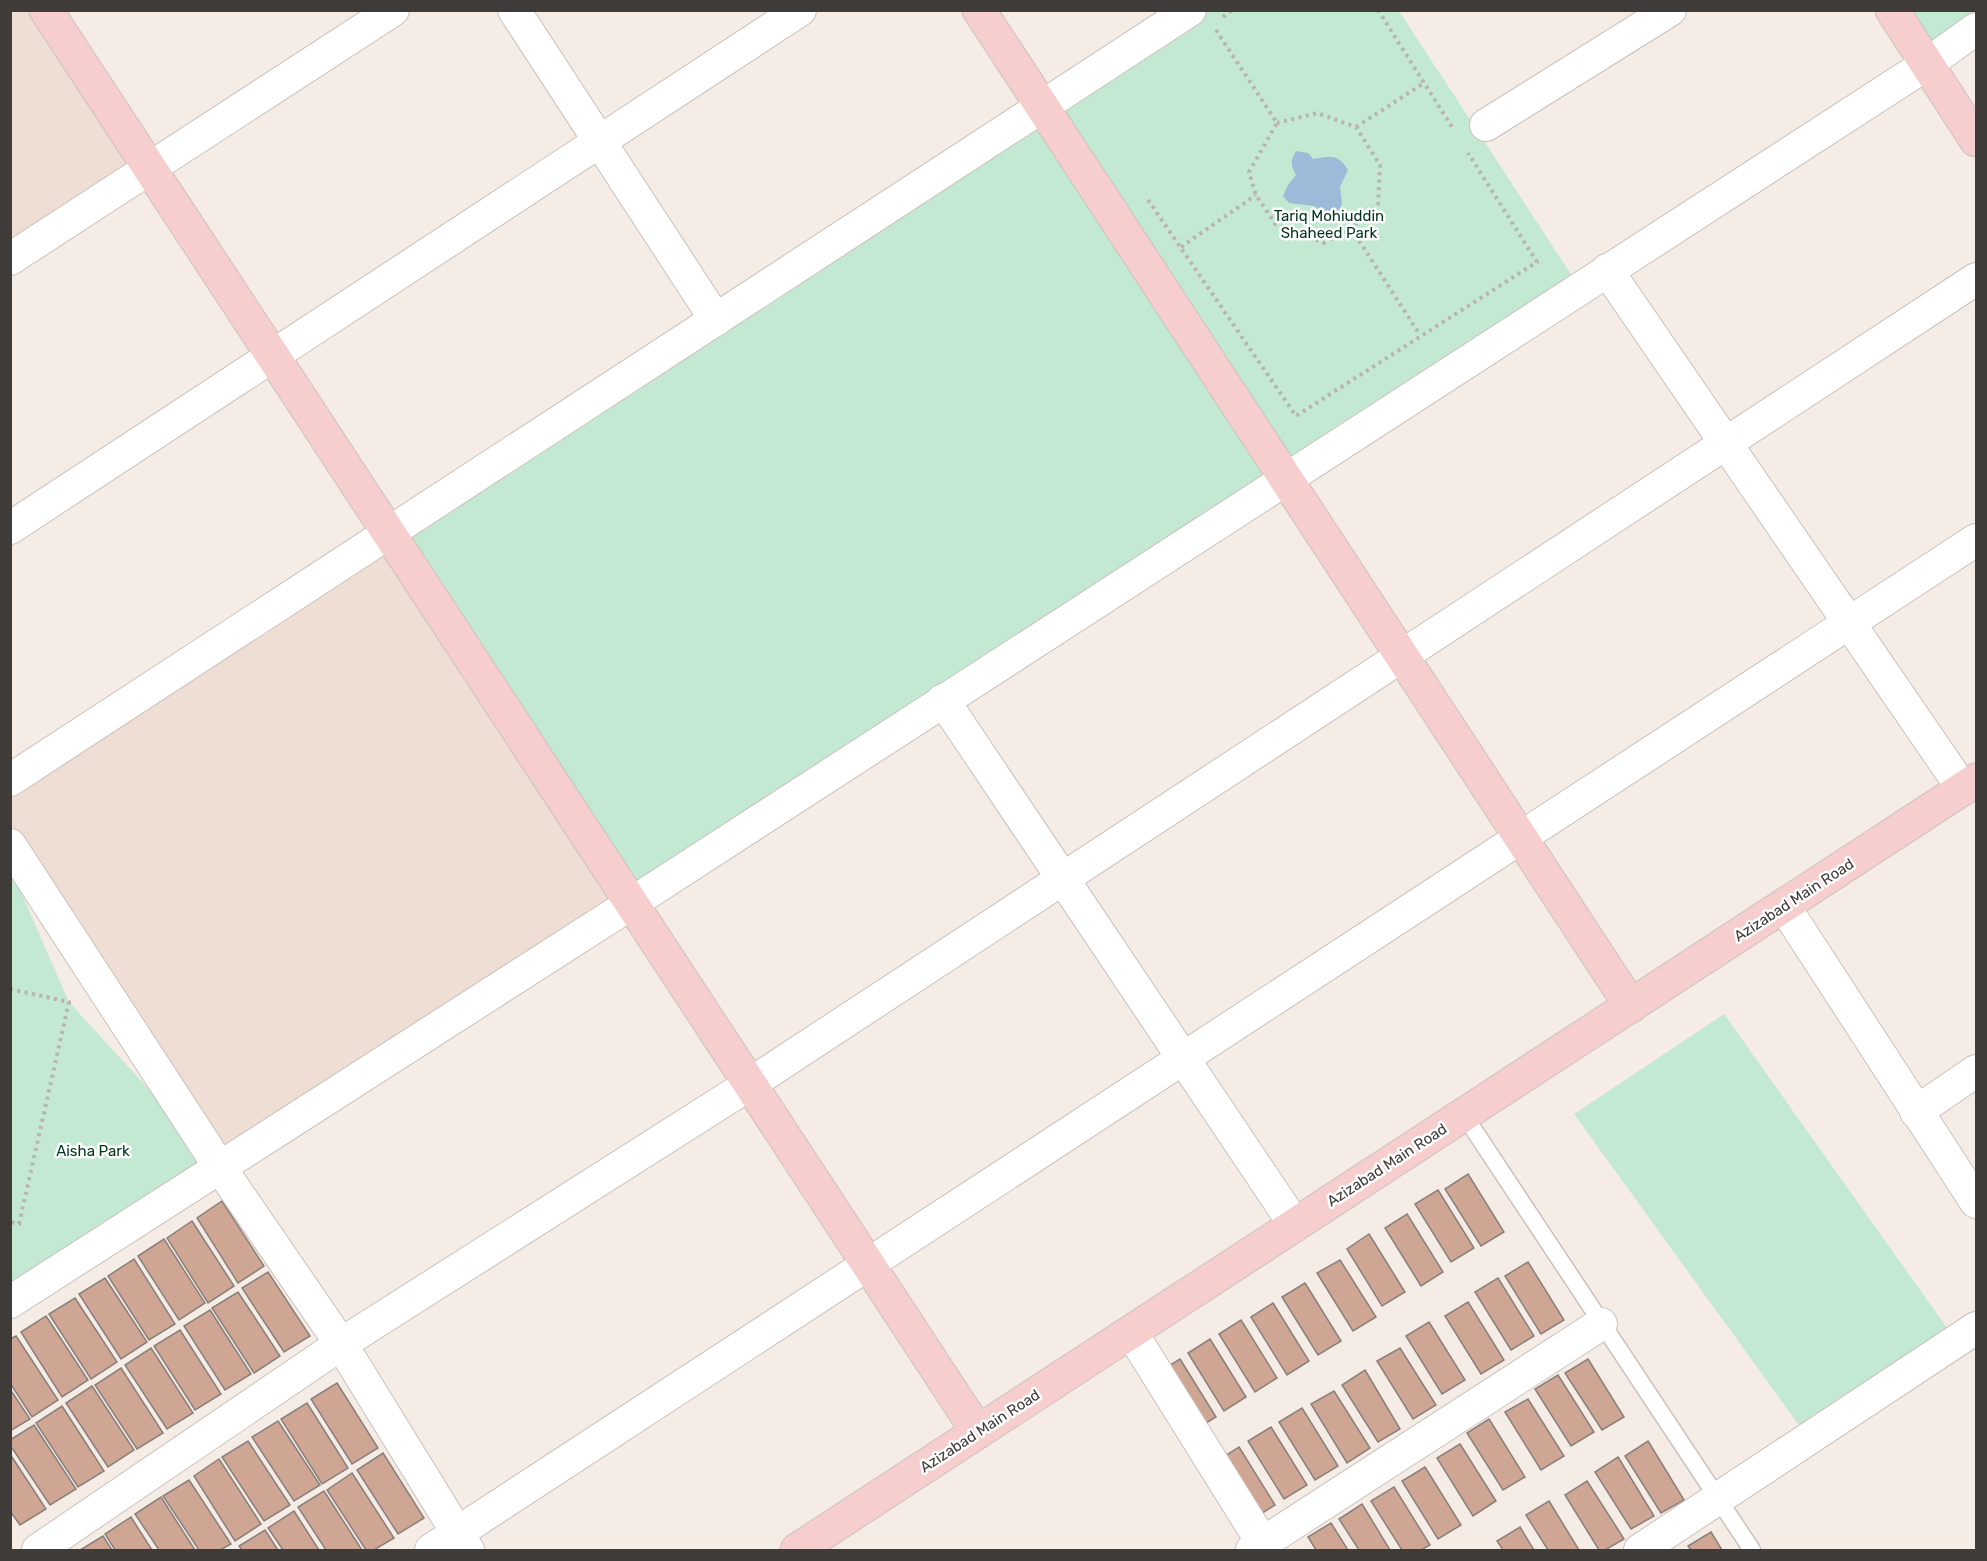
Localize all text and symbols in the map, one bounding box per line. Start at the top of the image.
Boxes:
park label: Tariq Mohiuddin Shaheed Park [1274,207,1384,242]
street label: Azizabad Main Road [1731,855,1857,945]
street label: Azizabad Main Road [1324,1120,1450,1210]
park label: Aisha Park [56,1142,130,1160]
street label: Azizabad Main Road [917,1386,1043,1476]

